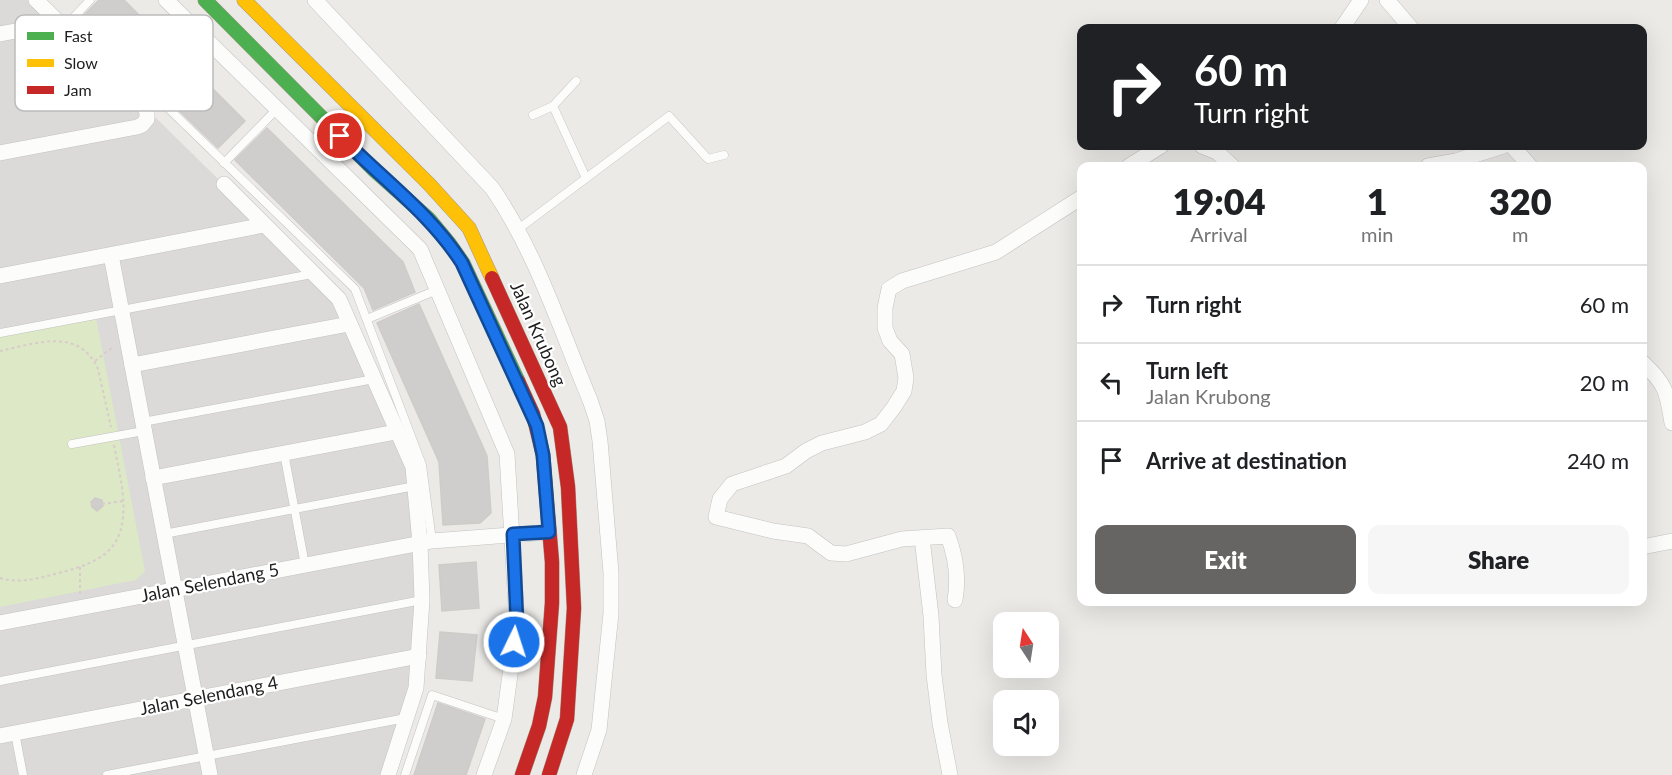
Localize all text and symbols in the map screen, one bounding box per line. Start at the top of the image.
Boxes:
legend [15,15,213,111]
text: Fast [64,26,93,45]
text: 60 m [1194,45,1288,95]
icon: right [1095,48,1173,126]
text: Slow [64,53,98,72]
text: Jam [64,80,92,99]
text: Turn right [1194,96,1309,129]
pin [314,110,365,161]
icon: arrive [323,119,356,152]
text: 19:04 [1172,179,1266,223]
text: 1 [1367,179,1388,223]
text: 320 [1489,179,1552,223]
text: Arrival [1190,222,1248,246]
text: min [1361,222,1393,246]
text: m [1512,222,1528,246]
street label: Jalan Krubong [506,278,572,389]
icon: right [1095,288,1128,321]
text: Turn right [1146,291,1241,318]
text: 60 m [1580,291,1629,318]
text: Turn left [1146,357,1228,384]
icon: left [1095,366,1128,399]
text: 20 m [1580,369,1629,396]
text: Jalan Krubong [1146,384,1271,408]
icon: arrive [1095,444,1128,477]
text: Arrive at destination [1146,447,1347,474]
text: 240 m [1567,447,1629,474]
button: Exit [1095,525,1356,594]
button: Share [1368,525,1629,594]
street label: Jalan Selendang 5 [139,558,281,606]
position arrow [482,610,546,674]
north arrow [993,612,1059,678]
map controls [993,612,1059,756]
street label: Jalan Selendang 4 [138,671,280,719]
button: sound [993,690,1059,756]

